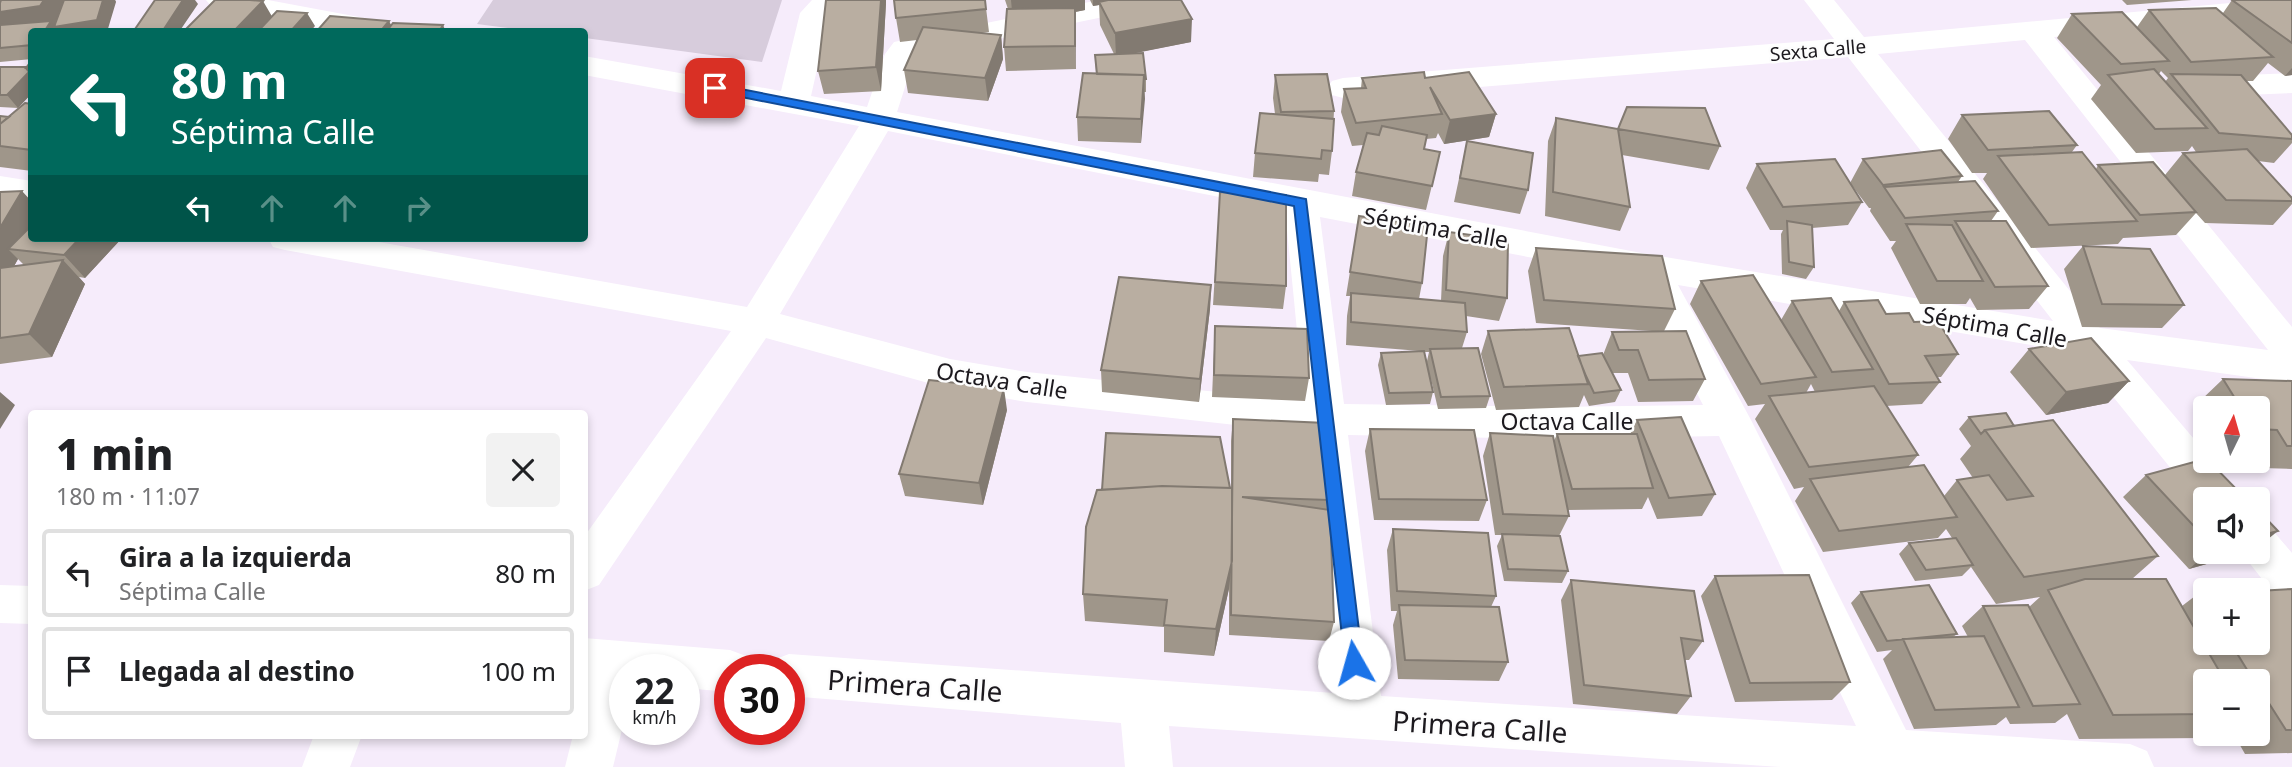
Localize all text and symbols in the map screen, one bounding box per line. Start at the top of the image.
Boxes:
street label: Sexta Calle [1769,33,1867,67]
text: 80 m [171,47,288,113]
icon: left [56,56,147,147]
pin [685,58,745,118]
icon: arrive [696,69,734,107]
text: Séptima Calle [171,110,375,153]
icon: left [180,189,218,227]
icon: ahead [253,189,291,227]
icon: ahead [326,189,364,227]
icon: right [399,189,437,227]
street label: Séptima Calle [1361,199,1511,255]
street label: Séptima Calle [1920,298,2070,354]
street label: Octava Calle [934,354,1070,406]
north arrow [2193,396,2270,472]
map controls [2193,396,2270,746]
street label: Octava Calle [1500,405,1634,437]
text: 1 min [56,425,173,482]
button: close [486,433,560,507]
text: 180 m · 11:07 [56,480,200,512]
button: sound [2193,487,2270,564]
text: Gira a la izquierda [119,539,352,575]
icon: left [60,554,98,592]
text: 80 m [495,555,556,591]
text: Séptima Calle [119,575,266,607]
button: + [2193,578,2270,655]
position arrow [1317,626,1391,700]
icon: arrive [60,652,98,690]
text: Llegada al destino [119,653,355,689]
text: 100 m [480,653,556,689]
speed limit sign: 30 [714,654,805,745]
street label: Primera Calle [826,660,1004,710]
text: 22 [634,667,675,714]
button: − [2193,669,2270,746]
street label: Primera Calle [1391,701,1569,751]
text: km/h [632,705,677,729]

